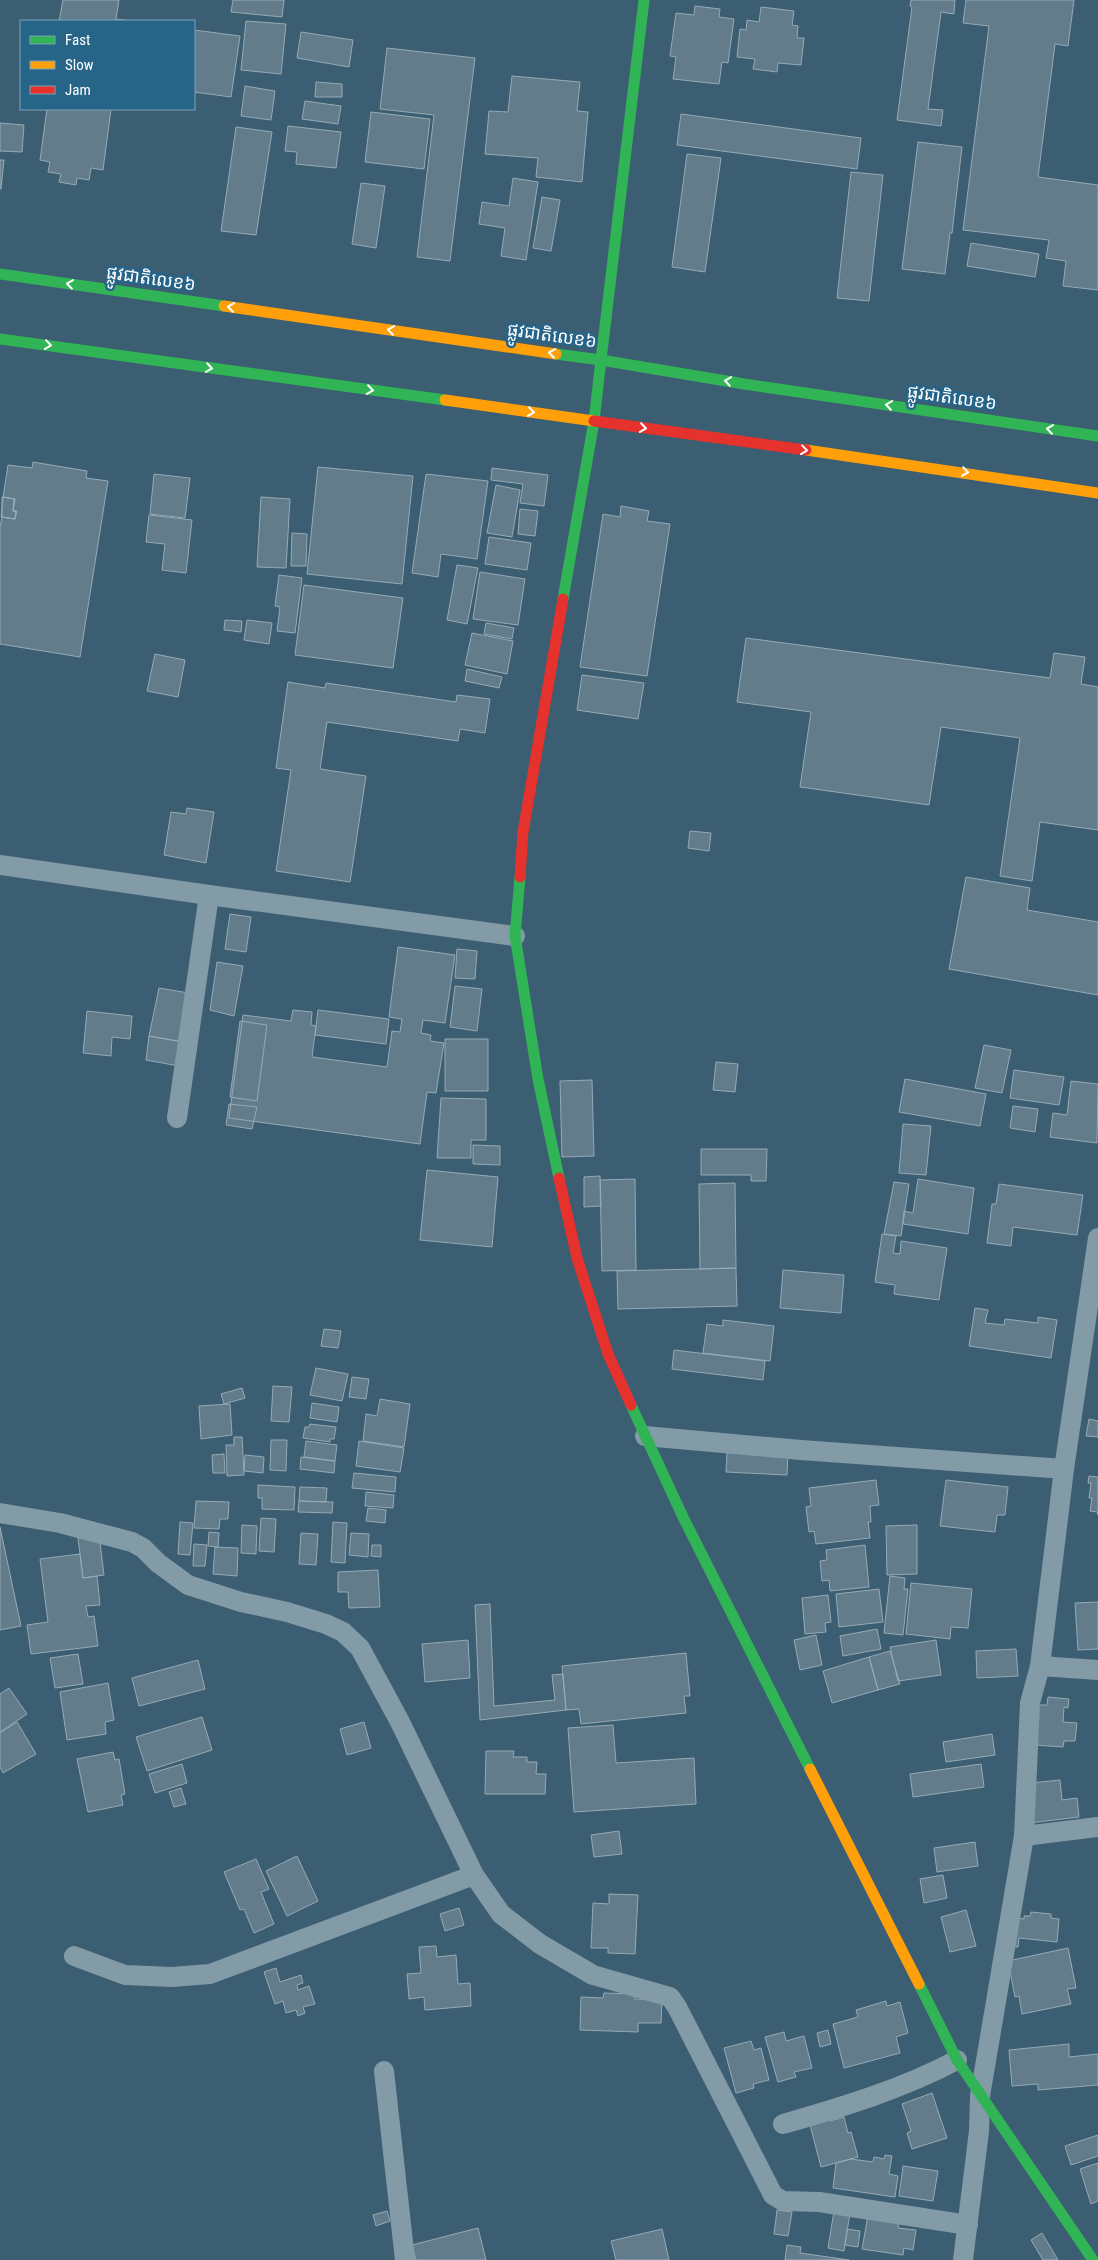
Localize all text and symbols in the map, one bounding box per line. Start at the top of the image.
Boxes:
legend [20,20,195,110]
text: Fast [65,31,90,49]
text: Slow [65,56,94,74]
text: Jam [65,81,91,99]
street label: ផ្លូវជាតិលេខ៦ [104,261,197,301]
one-way arrow [65,279,73,290]
one-way arrow [226,302,234,313]
street label: ផ្លូវជាតិលេខ៦ [505,318,598,358]
one-way arrow [387,325,395,336]
one-way arrow [44,340,53,350]
one-way arrow [548,348,556,359]
one-way arrow [206,362,214,373]
one-way arrow [724,377,733,387]
street label: ផ្លូវជាតិលេខ៦ [905,380,998,420]
one-way arrow [367,384,375,395]
one-way arrow [885,400,893,411]
one-way arrow [527,407,535,417]
one-way arrow [639,422,647,433]
one-way arrow [1045,424,1053,435]
one-way arrow [800,444,808,455]
one-way arrow [960,467,969,477]

